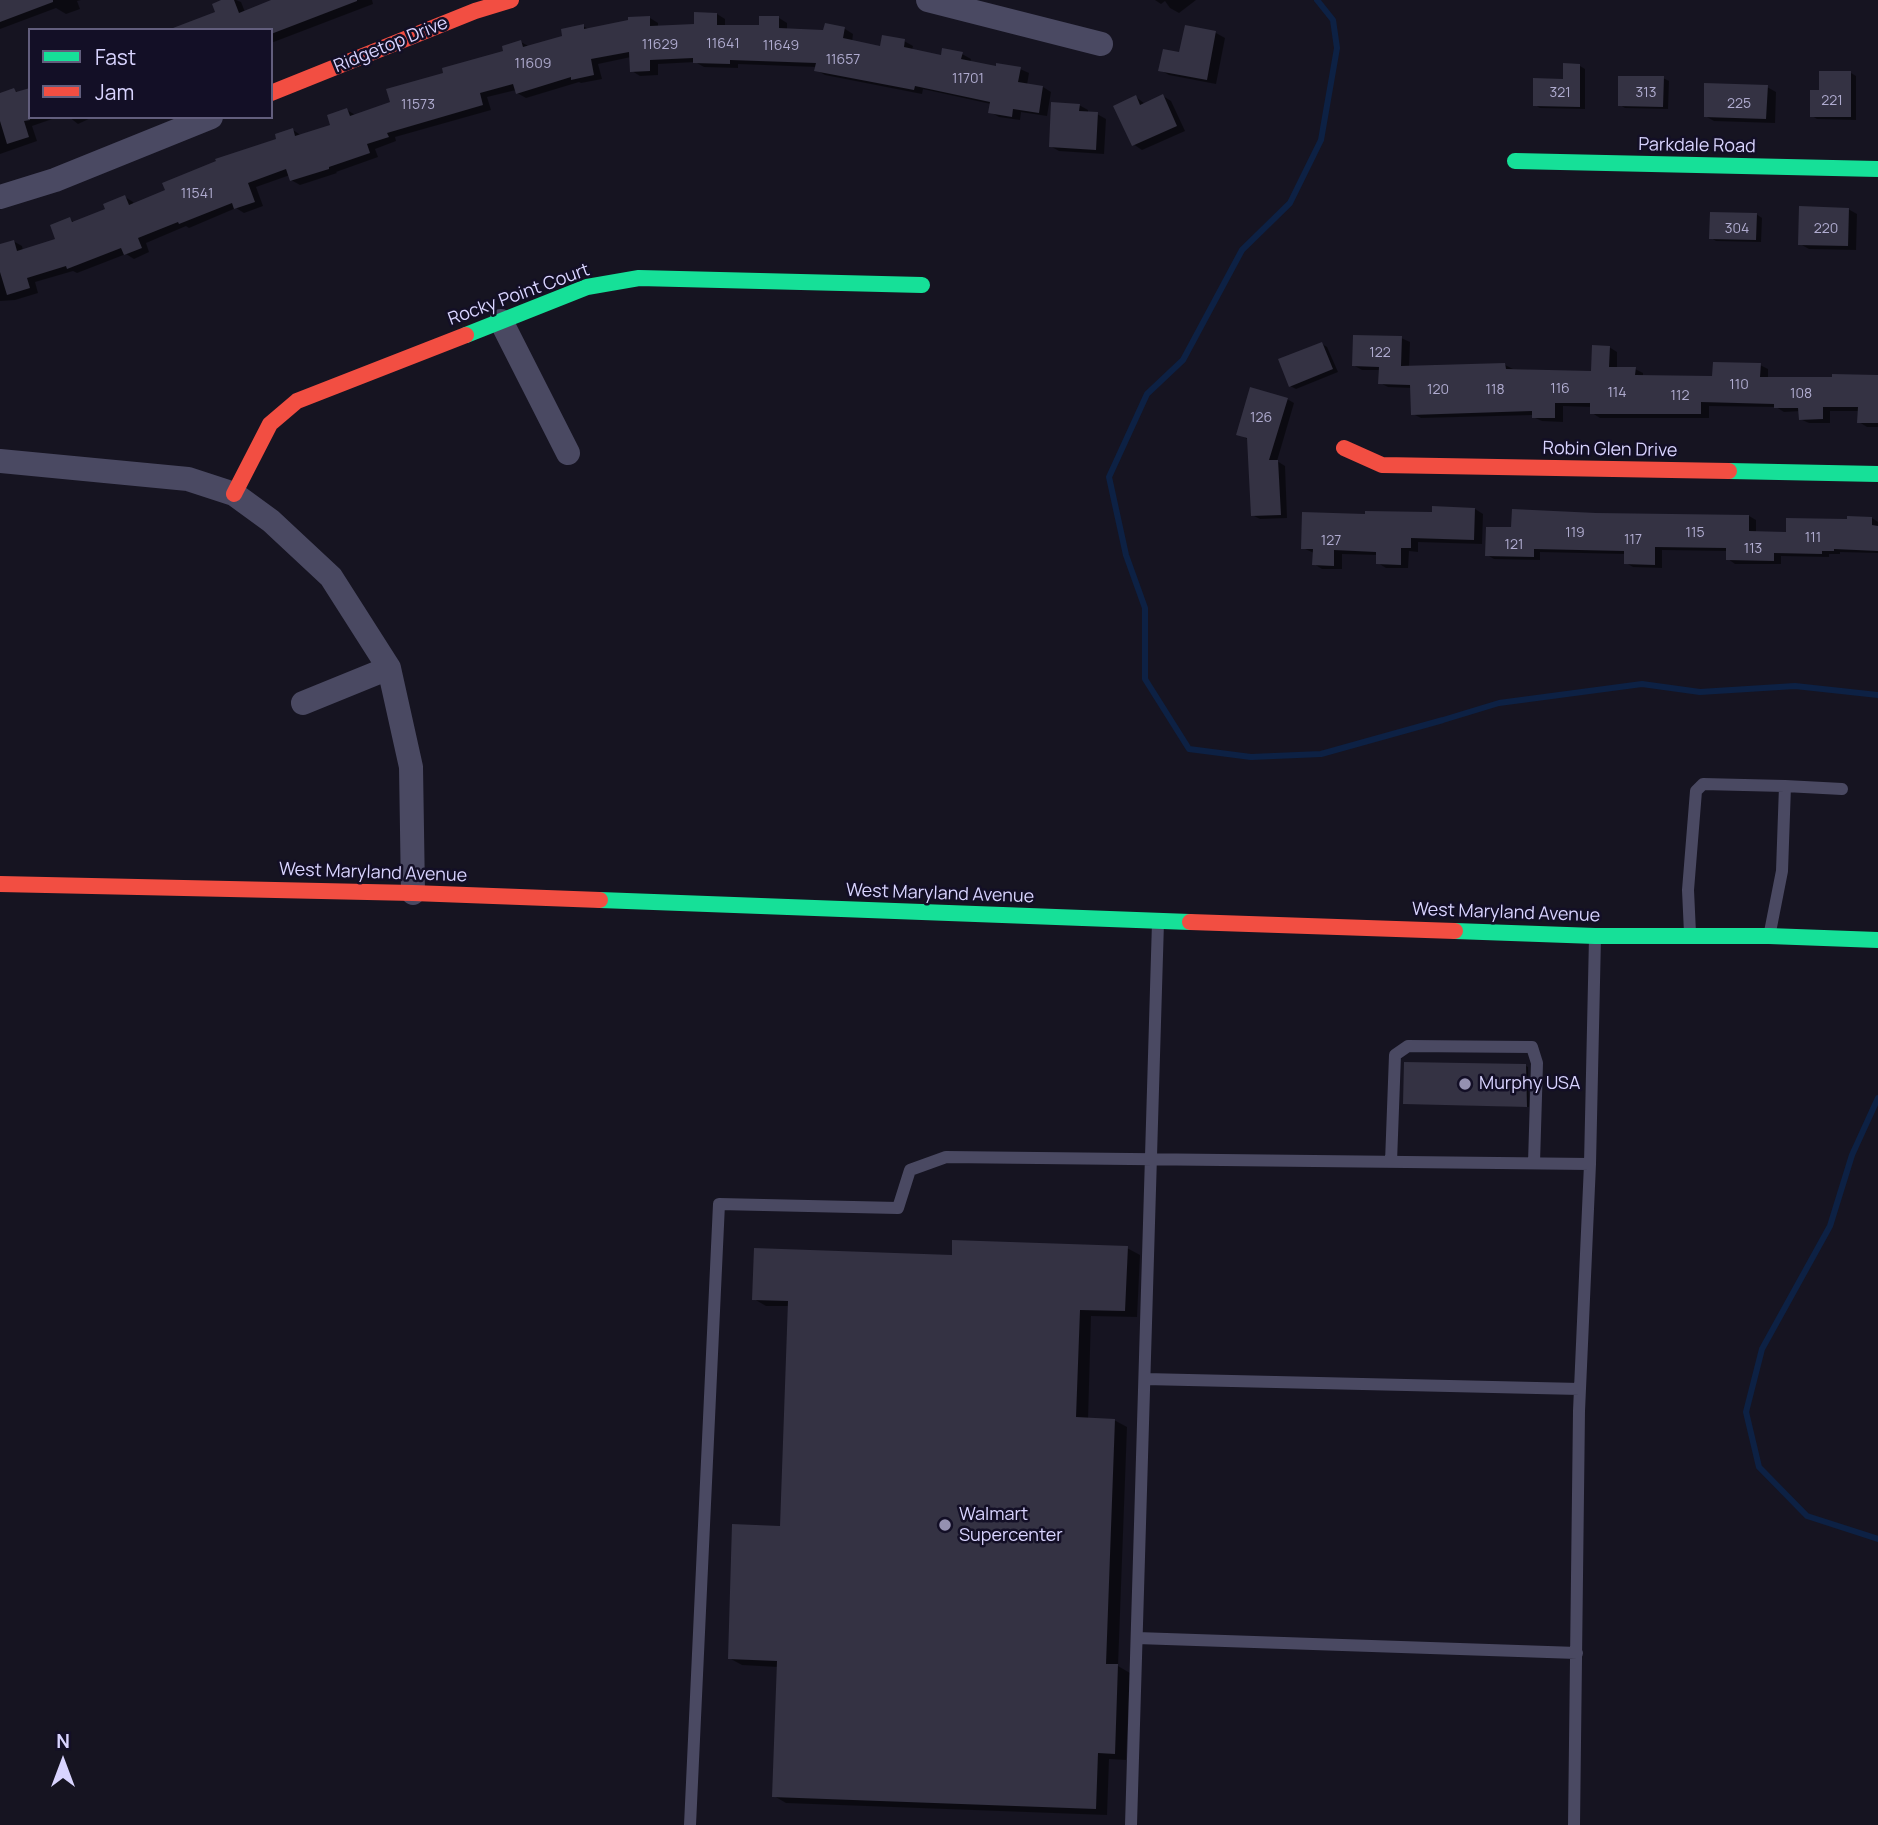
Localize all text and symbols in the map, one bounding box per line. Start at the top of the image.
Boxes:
street label: Ridgetop Drive [331,12,451,78]
legend [28,28,273,119]
house number: 11641 [706,36,740,52]
house number: 11629 [642,37,678,53]
house number: 11649 [763,38,799,54]
text: Fast [95,43,136,71]
house number: 11657 [826,52,860,68]
house number: 11609 [515,56,551,72]
house number: 11701 [952,71,984,87]
text: Jam [95,78,134,106]
house number: 321 [1549,85,1571,101]
house number: 313 [1636,85,1656,101]
house number: 221 [1821,93,1843,109]
house number: 225 [1727,96,1751,112]
house number: 11573 [401,97,435,113]
street label: Parkdale Road [1638,134,1756,158]
house number: 11541 [181,186,213,202]
house number: 304 [1725,221,1749,237]
house number: 220 [1814,221,1838,237]
street label: Rocky Point Court [445,259,593,331]
house number: 122 [1369,345,1391,361]
house number: 110 [1729,377,1749,393]
house number: 116 [1550,381,1570,397]
house number: 120 [1427,382,1449,398]
house number: 118 [1485,382,1505,398]
house number: 114 [1607,385,1627,401]
house number: 108 [1790,386,1812,402]
house number: 112 [1671,388,1689,404]
house number: 126 [1250,410,1272,426]
street label: Robin Glen Drive [1542,438,1678,462]
house number: 119 [1565,525,1585,541]
house number: 115 [1685,525,1705,541]
house number: 111 [1805,530,1821,546]
house number: 117 [1624,532,1642,548]
house number: 127 [1321,533,1341,549]
house number: 121 [1505,537,1523,553]
house number: 113 [1744,541,1762,557]
street label: West Maryland Avenue [279,859,467,887]
street label: West Maryland Avenue [846,880,1034,908]
street label: West Maryland Avenue [1412,899,1600,927]
place label: Murphy USA [1479,1073,1580,1095]
marker: Murphy USA [1457,1076,1473,1092]
place label: Walmart Supercenter [959,1504,1063,1546]
marker: Walmart Supercenter [937,1517,953,1533]
north arrow [28,1727,98,1797]
text: N [56,1728,70,1754]

